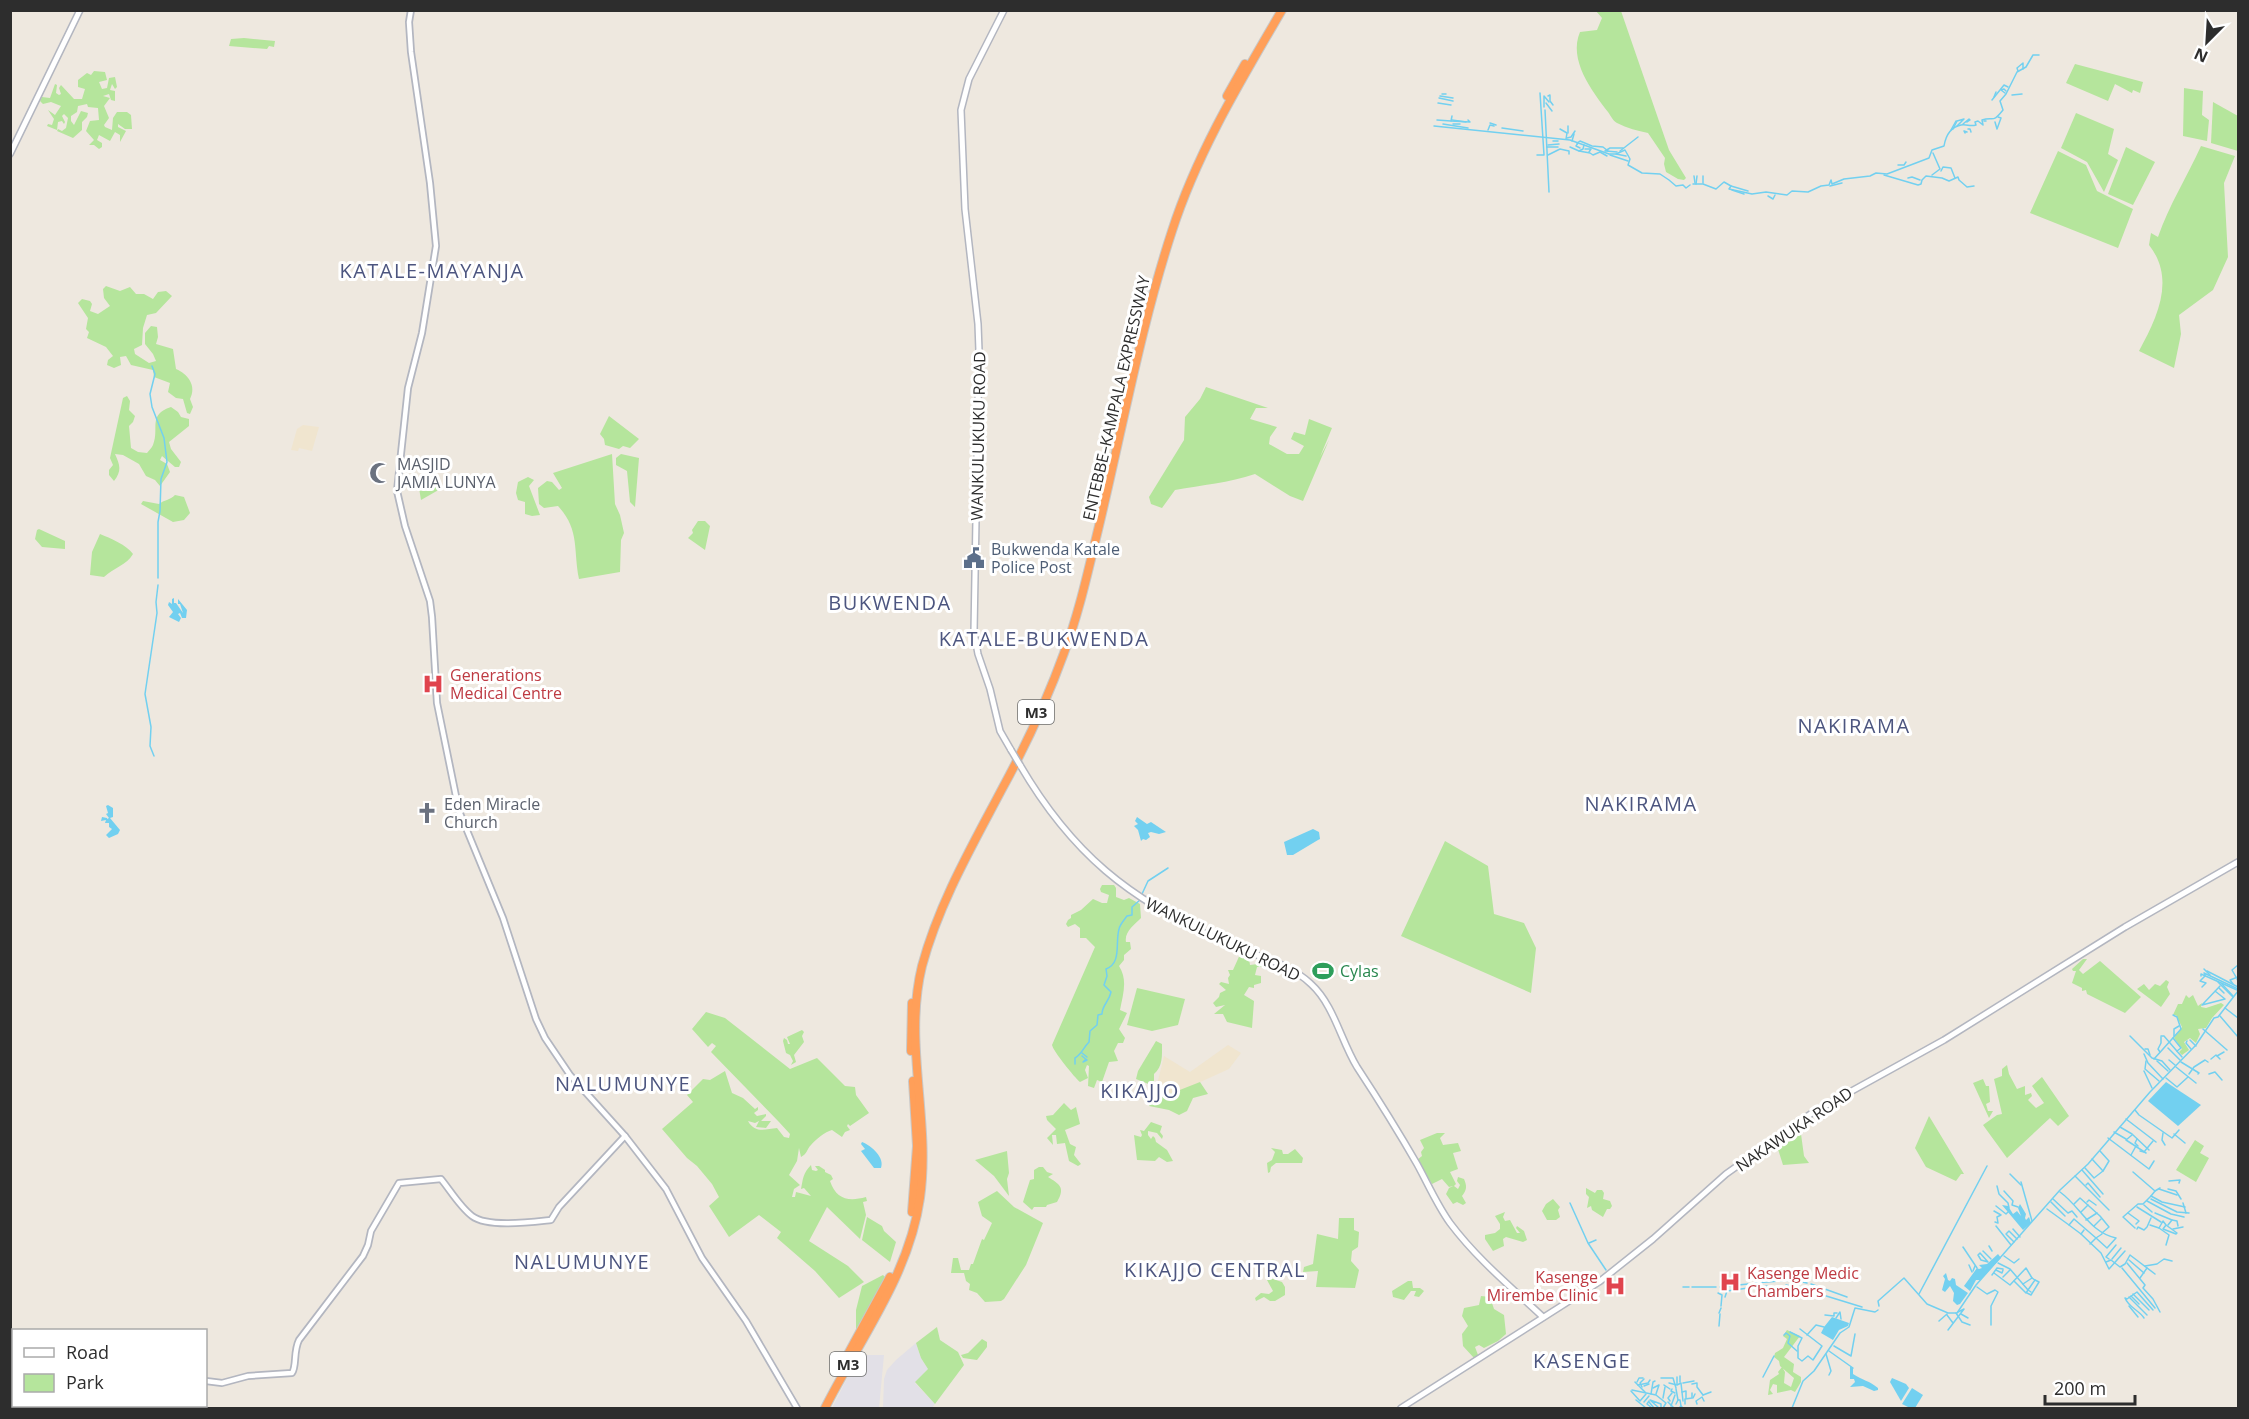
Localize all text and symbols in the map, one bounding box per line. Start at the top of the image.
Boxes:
north arrow [2177,12,2237,72]
text: N [2190,43,2211,68]
district label: KATALE-MAYANJA [339,257,525,284]
street label: ENTEBBE–KAMPALA EXPRESSWAY [1077,273,1155,523]
street label: WANKULUKUKU ROAD [966,351,990,521]
place label: MASJID JAMIA LUNYA [395,453,497,493]
mosque icon: MASJID JAMIA LUNYA [368,461,392,485]
place label: Bukwenda Katale Police Post [991,538,1120,578]
public building icon: Bukwenda Katale Police Post [962,546,986,570]
district label: BUKWENDA [828,589,952,616]
district label: KATALE-BUKWENDA [939,625,1149,652]
place label: Generations Medical Centre [450,664,562,704]
hospital icon: Generations Medical Centre [421,672,445,696]
road number: M3 [1018,700,1054,724]
district label: NAKIRAMA [1797,712,1911,739]
district label: NAKIRAMA [1584,790,1698,817]
place label: Eden Miracle Church [444,793,540,833]
church icon: Eden Miracle Church [415,801,439,825]
street label: WANKULUKUKU ROAD [1142,892,1304,986]
sports icon: Cylas [1311,959,1335,983]
place label: Cylas [1340,960,1379,982]
district label: NALUMUNYE [555,1070,691,1097]
district label: KIKAJJO [1100,1077,1180,1104]
street label: NAKAWUKA ROAD [1731,1082,1857,1176]
district label: NALUMUNYE [514,1248,650,1275]
district label: KIKAJJO CENTRAL [1124,1256,1306,1283]
place label: Kasenge Medic Chambers [1747,1262,1859,1302]
place label: Kasenge Mirembe Clinic [1487,1266,1598,1306]
hospital icon: Kasenge Medic Chambers [1718,1270,1742,1294]
hospital icon: Kasenge Mirembe Clinic [1603,1274,1627,1298]
legend [12,1329,207,1407]
text: Road [66,1340,109,1364]
district label: KASENGE [1533,1347,1631,1374]
road number: M3 [830,1352,866,1376]
scale bar [2045,1368,2135,1406]
text: Park [66,1370,104,1394]
text: 200 m [2054,1376,2106,1400]

